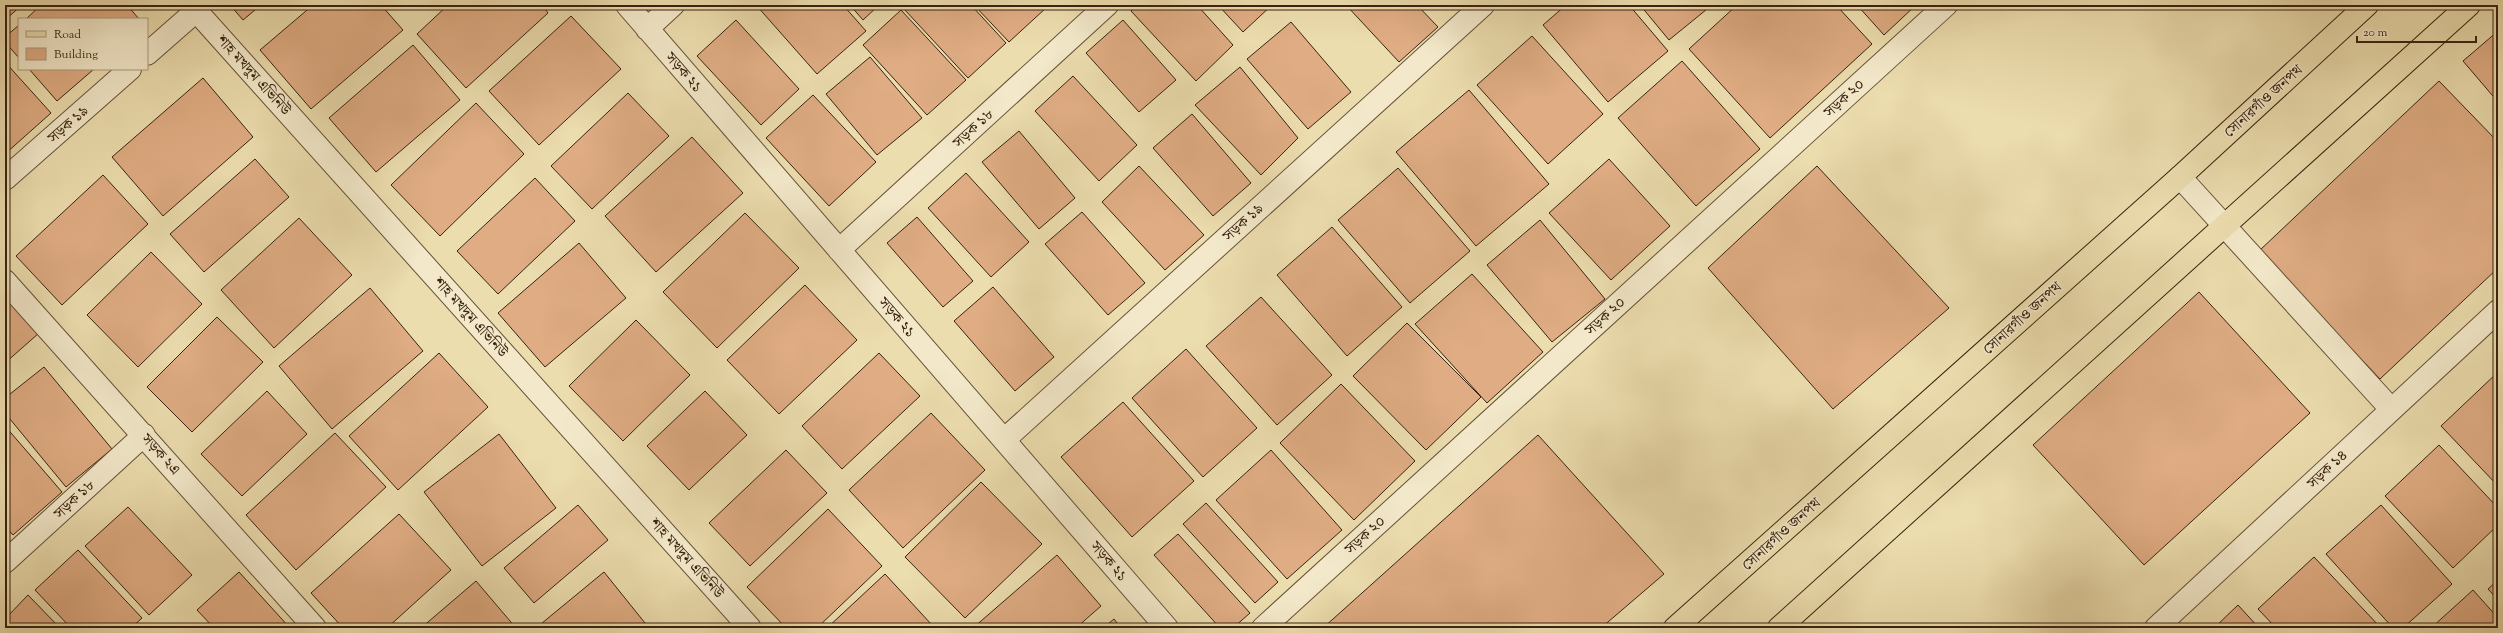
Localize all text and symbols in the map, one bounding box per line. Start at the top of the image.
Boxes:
legend [18,18,148,70]
scale bar [2357,18,2476,44]
text: 20 m [2363,24,2388,42]
text: Road [54,26,81,44]
street label: শাহ মখদুম এভিনিউ [210,30,295,121]
text: Building [54,46,98,64]
street label: সড়ক ২১ [659,47,706,98]
street label: সোনারগাঁও জনপথ [2220,60,2309,143]
street label: সড়ক ২০ [1819,75,1870,124]
street label: সড়ক ১৯ [43,101,94,150]
street label: সড়ক ১৮ [948,105,999,154]
street label: সড়ক ১৯ [1218,199,1269,248]
street label: শাহ মখদুম এভিনিউ [427,272,512,363]
street label: সোনারগাঁও জনপথ [1979,277,2068,360]
street label: সড়ক ২১ [872,292,919,343]
street label: সড়ক ২০ [1580,293,1631,342]
street label: সড়ক ২এ [135,429,184,480]
street label: সড়ক ১৪ [2302,446,2353,495]
street label: সড়ক ১৮ [49,476,100,525]
street label: সোনারগাঁও জনপথ [1738,493,1827,576]
street label: সড়ক ২০ [1340,512,1391,561]
street label: শাহ মখদুম এভিনিউ [643,513,728,604]
street label: সড়ক ২১ [1084,536,1131,587]

